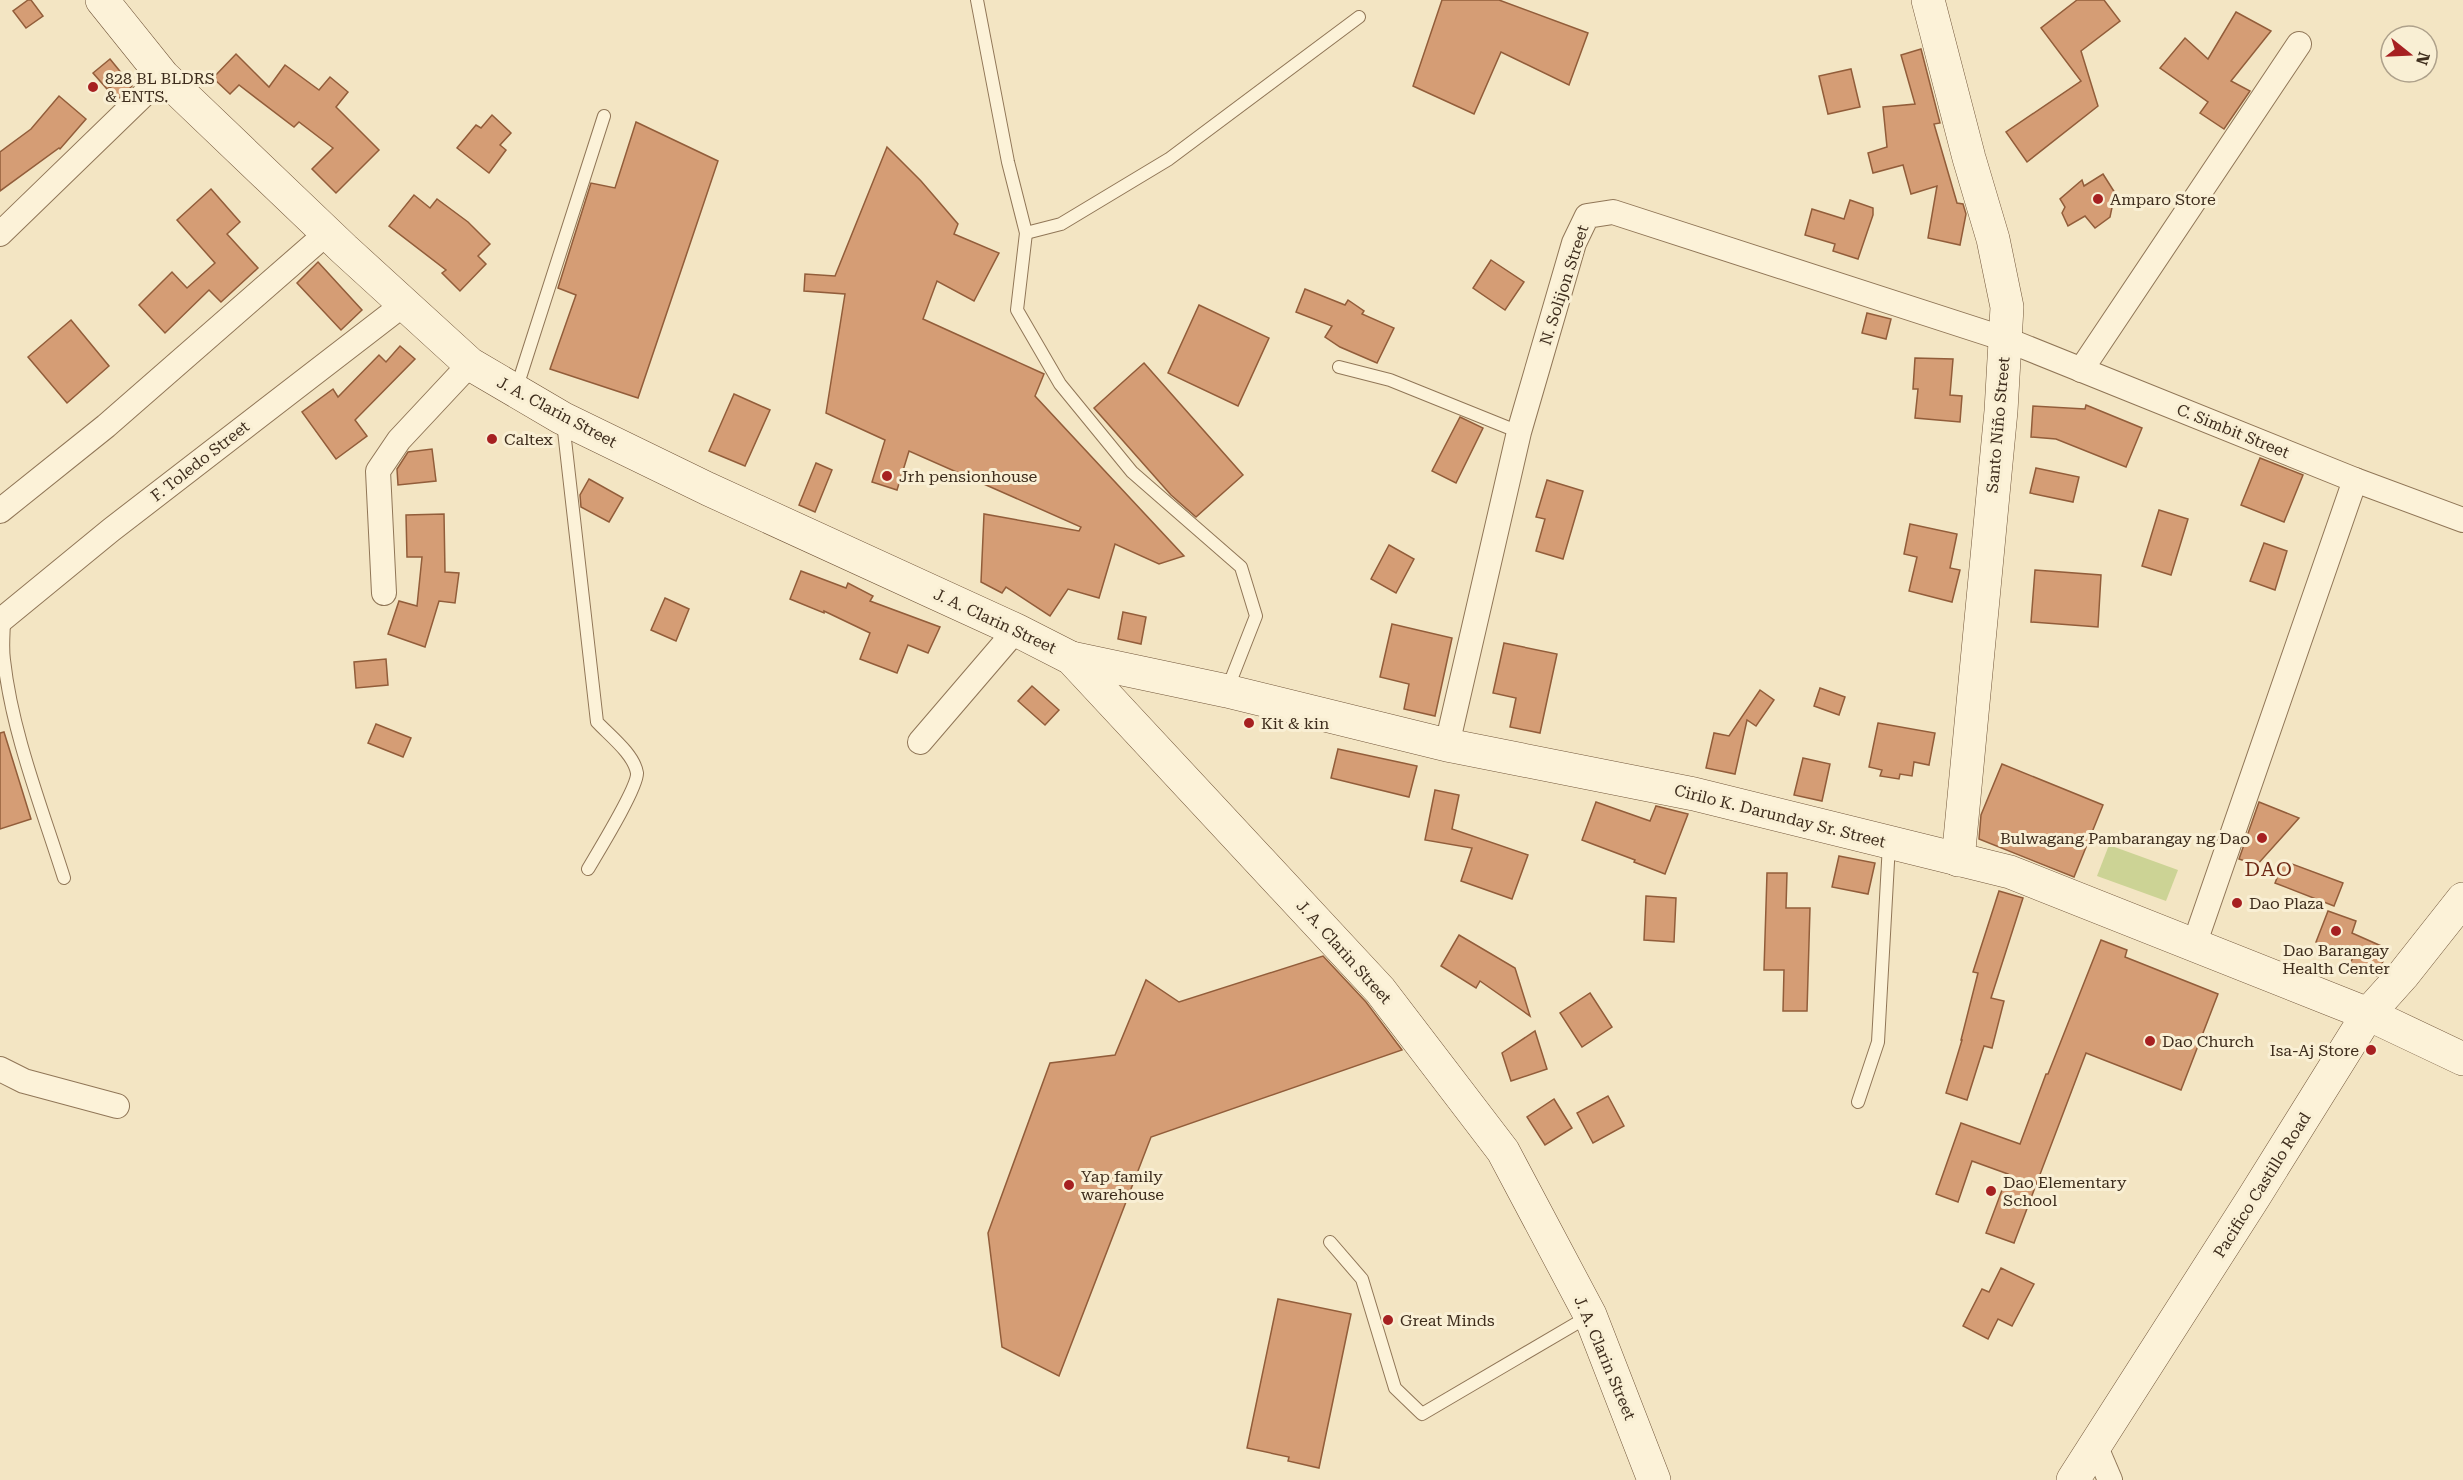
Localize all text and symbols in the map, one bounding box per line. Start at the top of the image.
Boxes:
north arrow [2379,24,2439,84]
text: N [2412,50,2434,67]
place label: 828 BL BLDRS & ENTS. [105,69,215,106]
marker: 828 BL BLDRS & ENTS. [86,80,100,94]
place label: Amparo Store [2110,190,2216,209]
marker: Amparo Store [2091,192,2105,206]
street label: N. Solijon Street [1536,222,1592,347]
street label: Santo Niño Street [1983,356,2013,494]
street label: J. A. Clarin Street [494,372,620,452]
street label: C. Simbit Street [2174,400,2292,462]
street label: F. Toledo Street [147,417,253,505]
place label: Caltex [504,430,554,449]
marker: Caltex [485,432,499,446]
place label: Jrh pensionhouse [899,467,1038,486]
marker: Jrh pensionhouse [880,469,894,483]
street label: J. A. Clarin Street [931,584,1059,658]
place label: Kit & kin [1261,714,1329,733]
marker: Kit & kin [1242,716,1256,730]
street label: Cirilo K. Darunday Sr. Street [1672,781,1888,852]
place label: Bulwagang Pambarangay ng Dao [2000,829,2250,848]
marker: Bulwagang Pambarangay ng Dao [2255,831,2269,845]
district label: DAO [2244,857,2294,881]
place label: Dao Plaza [2249,894,2324,913]
street label: J. A. Clarin Street [1293,896,1395,1008]
marker: Dao Plaza [2230,896,2244,910]
marker: Dao Barangay Health Center [2329,924,2343,938]
place label: Dao Barangay Health Center [2282,941,2390,978]
place label: Dao Church [2162,1032,2254,1051]
marker: Dao Church [2143,1034,2157,1048]
place label: Isa-Aj Store [2270,1041,2359,1060]
marker: Isa-Aj Store [2364,1043,2378,1057]
street label: Pacifico Castillo Road [2209,1109,2315,1261]
place label: Yap family warehouse [1081,1167,1164,1204]
place label: Dao Elementary School [2003,1173,2127,1210]
marker: Yap family warehouse [1062,1178,1076,1192]
marker: Dao Elementary School [1984,1184,1998,1198]
street label: J. A. Clarin Street [1570,1293,1640,1423]
place label: Great Minds [1400,1311,1495,1330]
marker: Great Minds [1381,1313,1395,1327]

